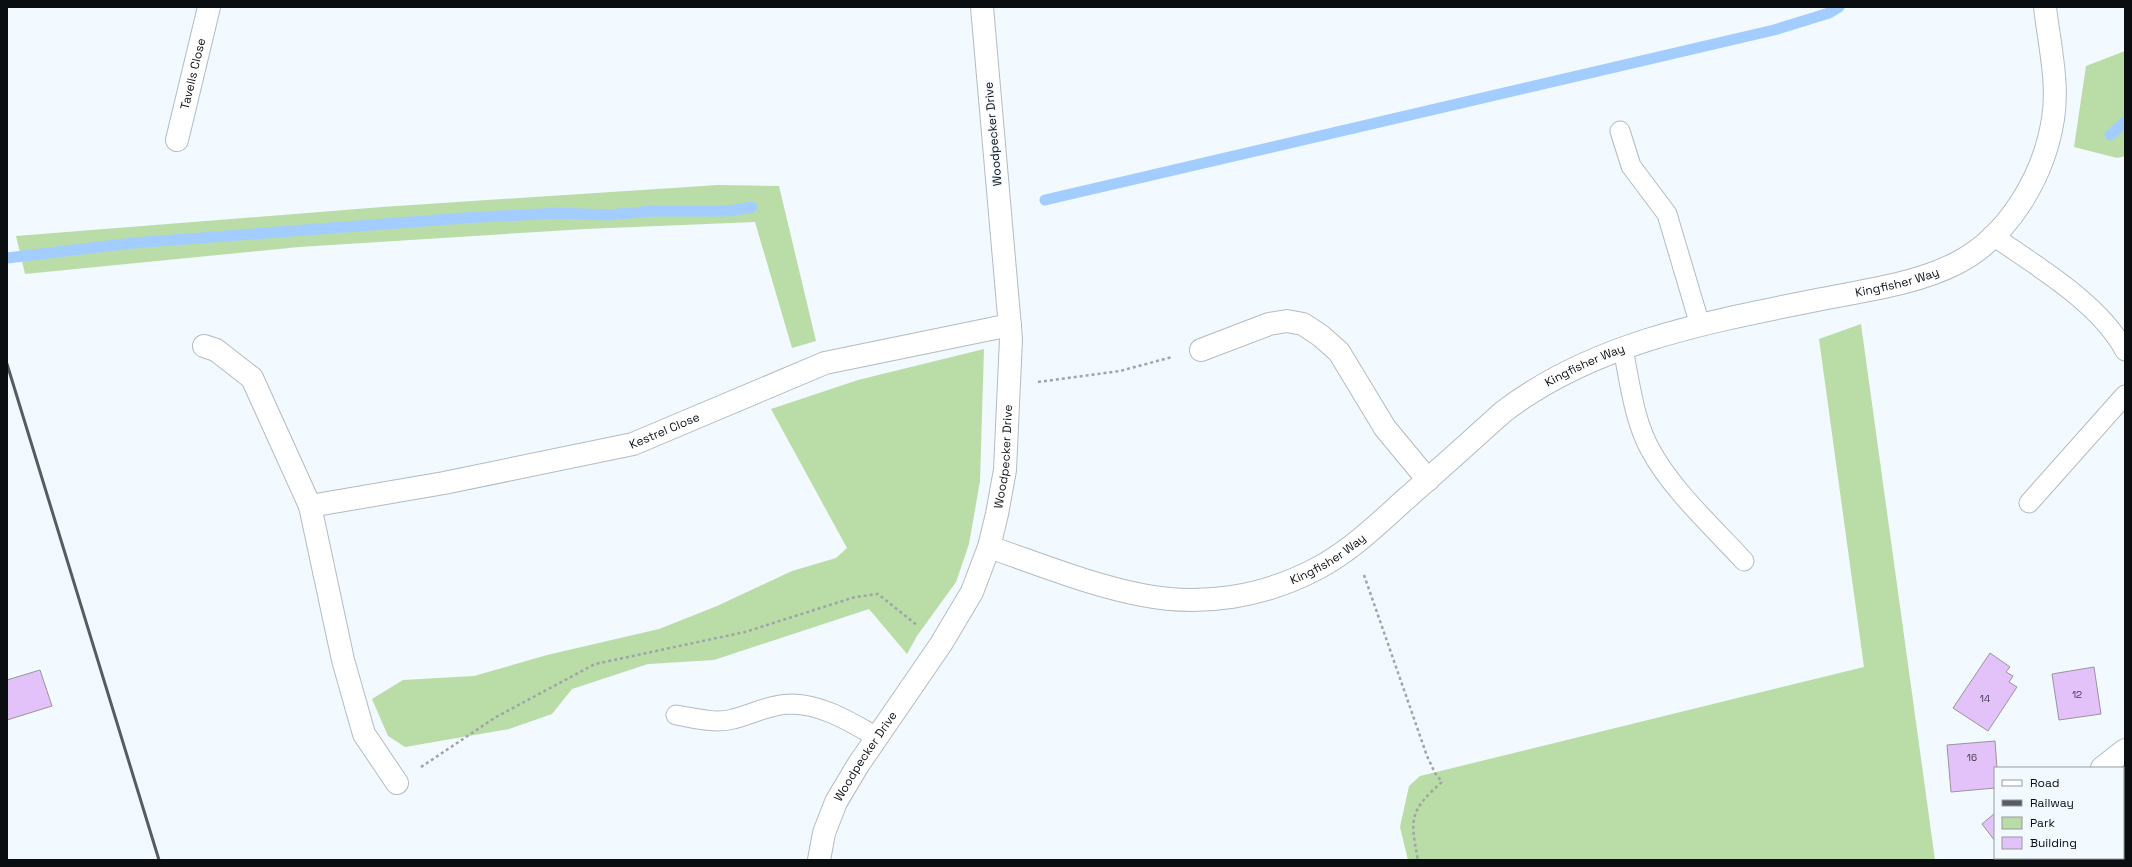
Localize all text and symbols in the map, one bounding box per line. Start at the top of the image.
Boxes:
street label: Tavells Close [177,37,209,111]
street label: Woodpecker Drive [980,81,1006,187]
street label: Kingfisher Way [1854,264,1941,301]
street label: Kingfisher Way [1542,340,1627,391]
street label: Woodpecker Drive [990,404,1016,510]
street label: Kestrel Close [627,409,702,453]
street label: Kingfisher Way [1288,530,1369,588]
house number: 12 [2072,688,2082,701]
house number: 14 [1980,692,1990,705]
street label: Woodpecker Drive [830,708,901,804]
house number: 16 [1967,751,1977,764]
legend [1994,767,2124,859]
text: Road [2030,775,2059,791]
text: Railway [2030,795,2074,811]
text: Park [2030,815,2055,831]
text: Building [2030,835,2077,851]

